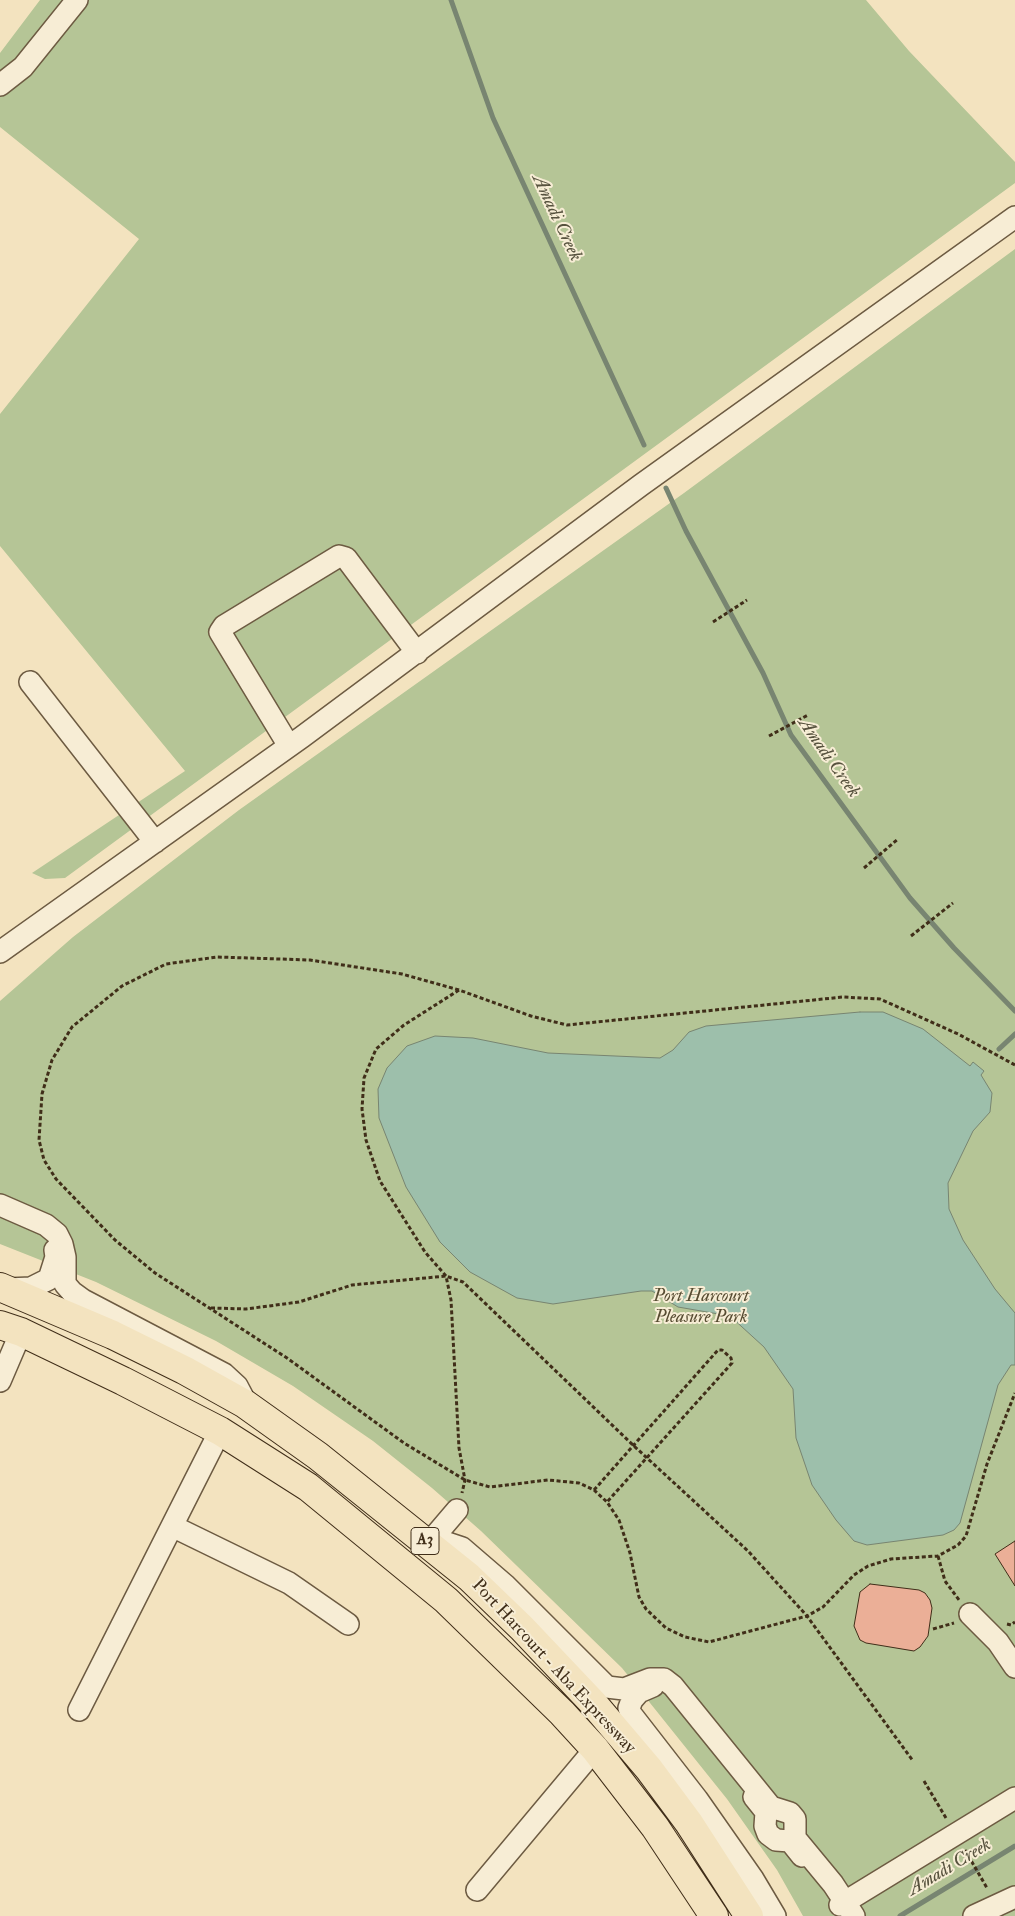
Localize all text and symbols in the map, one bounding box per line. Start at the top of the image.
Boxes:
water label: Amadi Creek [526,171,586,265]
water label: Amadi Creek [792,713,864,803]
park label: Port Harcourt Pleasure Park [653,1286,749,1328]
road number: A3 [411,1528,439,1554]
street label: Port Harcourt - Aba Expressway [466,1575,640,1759]
water label: Amadi Creek [904,1834,996,1902]

